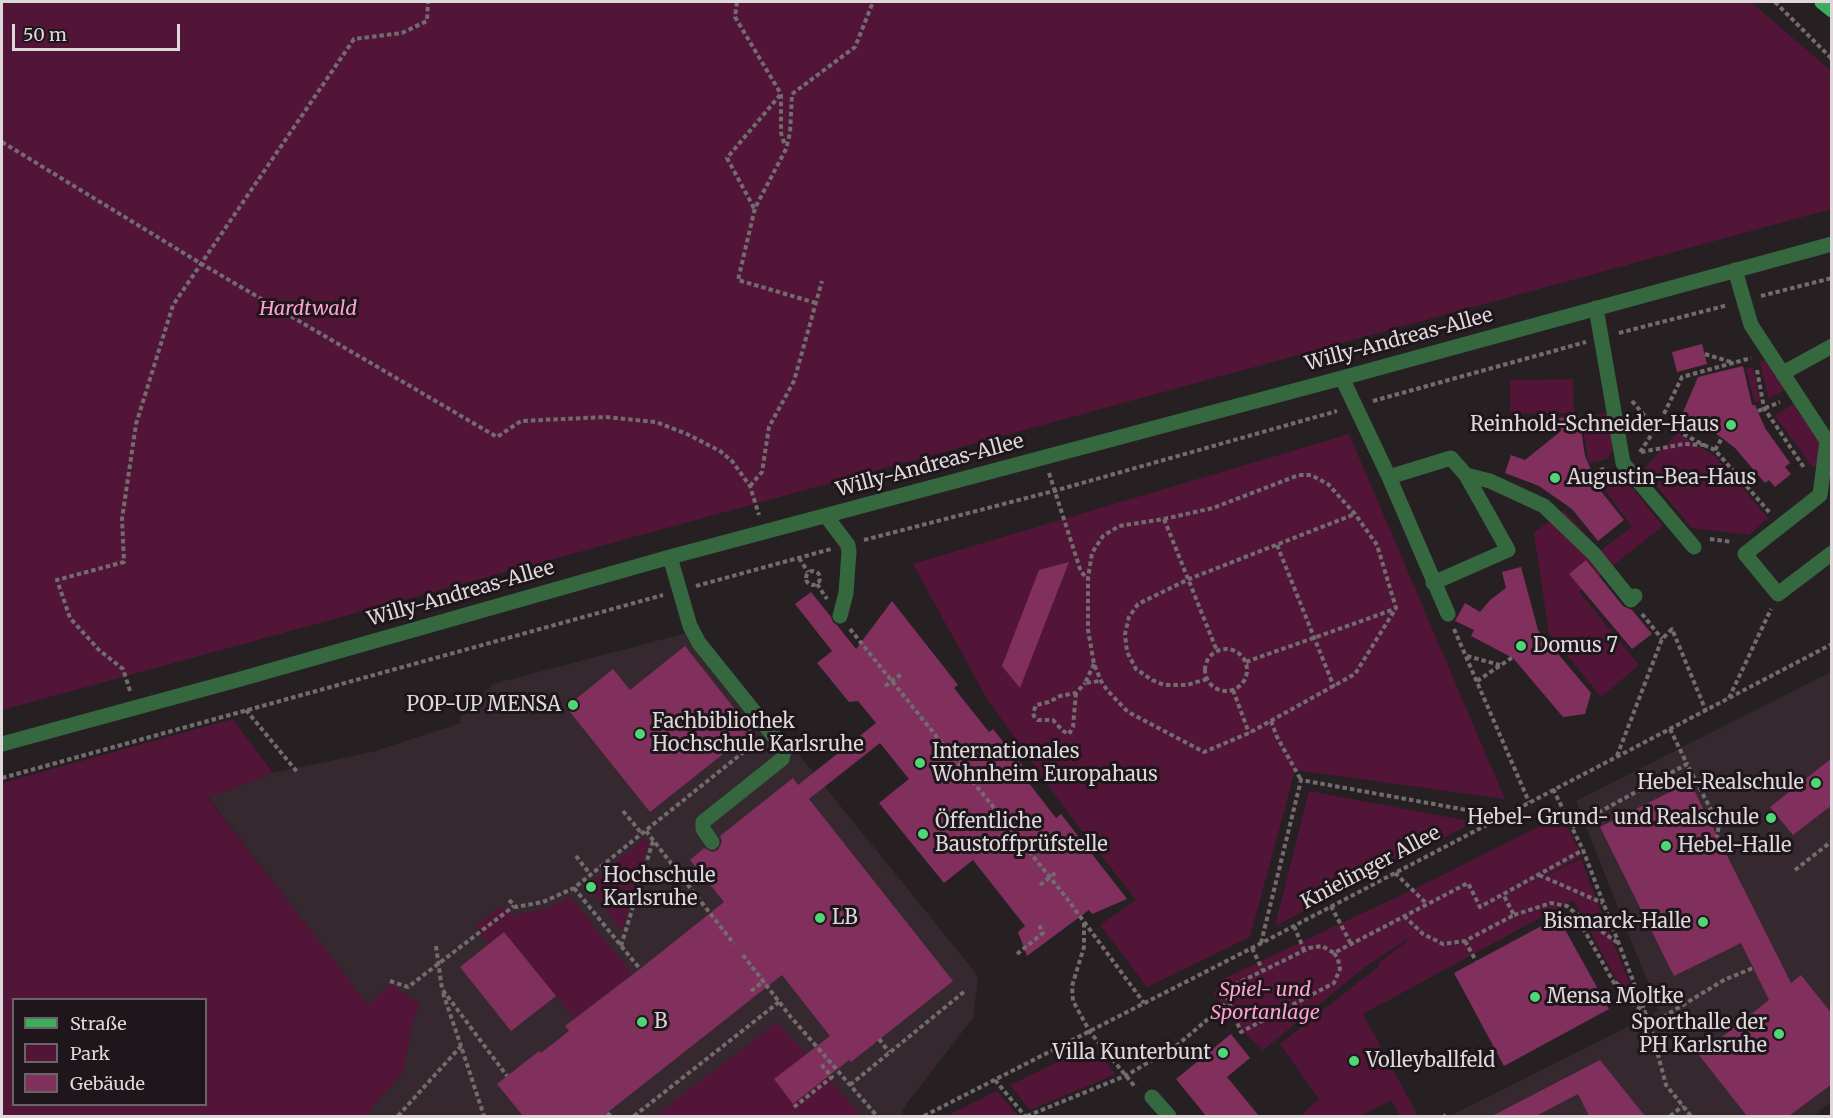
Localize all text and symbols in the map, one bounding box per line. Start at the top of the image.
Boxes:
scale bar [15,12,183,50]
text: 50 m [23,23,67,46]
park label: Hardtwald [259,297,357,321]
street label: Willy-Andreas-Allee [1303,303,1495,377]
place label: Reinhold-Schneider-Haus [1470,413,1719,437]
marker: Reinhold-Schneider-Haus [1724,418,1738,432]
street label: Willy-Andreas-Allee [834,429,1026,503]
place label: Augustin-Bea-Haus [1567,466,1756,490]
marker: Augustin-Bea-Haus [1548,471,1562,485]
street label: Willy-Andreas-Allee [365,556,557,632]
place label: Domus 7 [1533,634,1618,658]
marker: Domus 7 [1514,639,1528,653]
place label: POP-UP MENSA [406,693,561,717]
marker: POP-UP MENSA [566,698,580,712]
place label: Fachbibliothek Hochschule Karlsruhe [652,710,864,757]
marker: Fachbibliothek Hochschule Karlsruhe [633,727,647,741]
place label: Internationales Wohnheim Europahaus [932,740,1158,787]
marker: Internationales Wohnheim Europahaus [913,756,927,770]
place label: Hebel-Realschule [1637,771,1804,795]
marker: Hebel-Realschule [1809,776,1823,790]
place label: Hebel- Grund- und Realschule [1467,806,1759,830]
place label: Öffentliche Baustoffprüfstelle [935,810,1108,857]
marker: Hebel- Grund- und Realschule [1764,811,1778,825]
street label: Knielinger Allee [1297,821,1445,915]
marker: Öffentliche Baustoffprüfstelle [916,827,930,841]
place label: Hebel-Halle [1678,834,1791,858]
marker: Hebel-Halle [1659,839,1673,853]
place label: Hochschule Karlsruhe [603,864,715,911]
marker: Hochschule Karlsruhe [584,880,598,894]
place label: LB [832,906,858,930]
place label: Bismarck-Halle [1543,910,1691,934]
marker: LB [813,911,827,925]
marker: Bismarck-Halle [1696,915,1710,929]
park label: Spiel- und Sportanlage [1210,978,1320,1025]
place label: Mensa Moltke [1547,985,1683,1009]
marker: Mensa Moltke [1528,990,1542,1004]
legend [12,998,207,1106]
place label: B [654,1010,667,1034]
place label: Sporthalle der PH Karlsruhe [1631,1011,1767,1058]
text: Straße [70,1012,127,1035]
marker: B [635,1015,649,1029]
marker: Sporthalle der PH Karlsruhe [1772,1027,1786,1041]
place label: Villa Kunterbunt [1053,1041,1211,1065]
text: Park [70,1042,110,1065]
marker: Villa Kunterbunt [1216,1046,1230,1060]
place label: Volleyballfeld [1366,1049,1495,1073]
marker: Volleyballfeld [1347,1054,1361,1068]
text: Gebäude [70,1072,145,1095]

